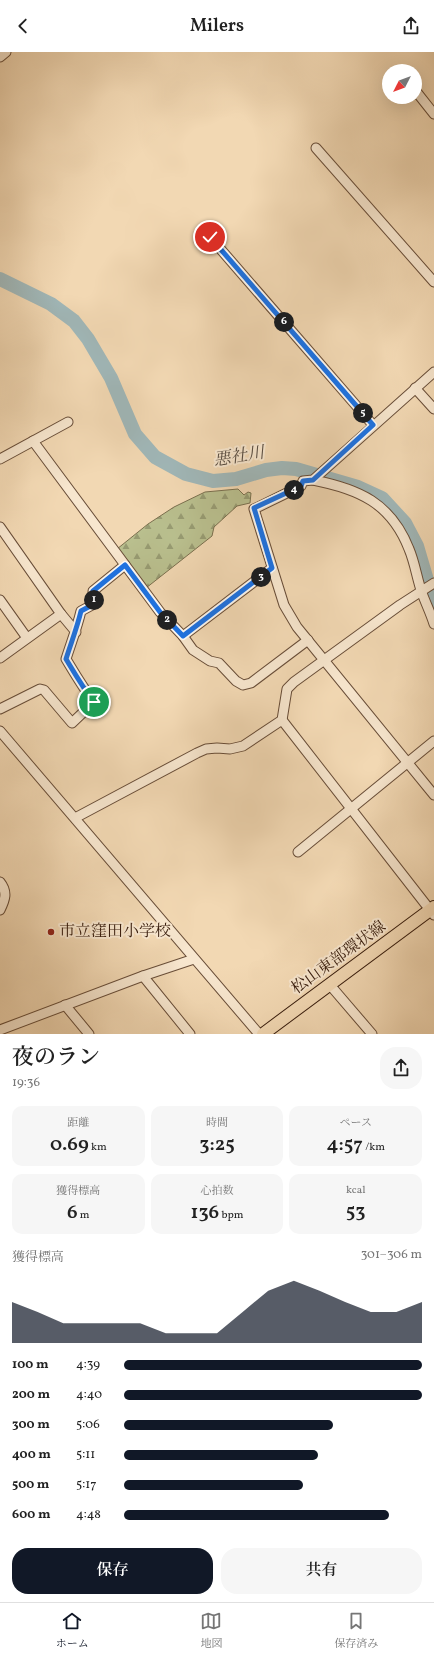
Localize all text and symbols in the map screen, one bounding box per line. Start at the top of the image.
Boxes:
text: Milers [190,14,244,39]
icon: back [12,15,34,37]
icon: share [400,15,422,37]
north arrow [382,64,422,104]
map controls [382,64,422,104]
pin [193,220,227,254]
icon: check [199,226,221,248]
pin: 6 [274,312,294,332]
text: 6 [281,314,287,329]
pin: 5 [353,403,373,423]
text: 5 [360,405,366,420]
water label: 悪社川 [212,441,268,472]
pin: 4 [284,480,304,500]
text: 4 [291,482,297,497]
pin: 3 [251,567,271,587]
text: 3 [258,569,264,584]
pin: 1 [84,590,104,610]
text: 1 [92,592,96,607]
pin: 2 [157,610,177,630]
text: 2 [164,612,170,627]
pin [77,685,111,719]
icon: arrive [83,691,105,713]
street label: 松山東部環状線 [287,916,391,1000]
place label: 市立窪田小学校 [59,921,171,943]
marker: 市立窪田小学校 [46,927,56,937]
text: 夜のラン [12,1043,100,1074]
button: share [380,1047,422,1089]
text: 19:36 [12,1074,40,1092]
text: 距離 [67,1116,89,1131]
text: 時間 [206,1116,228,1131]
text: ペース [339,1116,372,1131]
text: 0.69 [50,1131,89,1159]
text: 3:25 [199,1131,235,1159]
text: 4:57 [326,1131,363,1159]
text: km [89,1140,107,1155]
text: /km [363,1140,385,1155]
text: kcal [346,1183,365,1198]
text: 獲得標高 [56,1184,100,1199]
text: 心拍数 [200,1184,233,1199]
text: 53 [346,1198,366,1226]
text: 6 [67,1199,78,1227]
text: 136 [190,1199,219,1227]
text: m [78,1208,90,1223]
text: bpm [219,1208,244,1223]
text: 301–306 m [361,1246,422,1264]
text: 獲得標高 [12,1249,64,1267]
text: 100 m [12,1356,49,1374]
text: 4:39 [76,1356,100,1374]
text: 200 m [12,1386,50,1404]
text: 4:40 [76,1386,102,1404]
text: 300 m [12,1416,50,1434]
text: 5:06 [76,1416,100,1434]
text: 400 m [12,1446,51,1464]
text: 5:11 [76,1446,95,1464]
text: 500 m [12,1476,49,1494]
text: 5:17 [76,1476,97,1494]
text: 600 m [12,1506,50,1524]
text: 4:48 [76,1506,101,1524]
button: 保存 [12,1548,213,1594]
button: 共有 [221,1548,422,1594]
tab: ホーム [56,1610,89,1652]
tab: 地図 [200,1610,222,1652]
tab: 保存済み [334,1610,378,1652]

